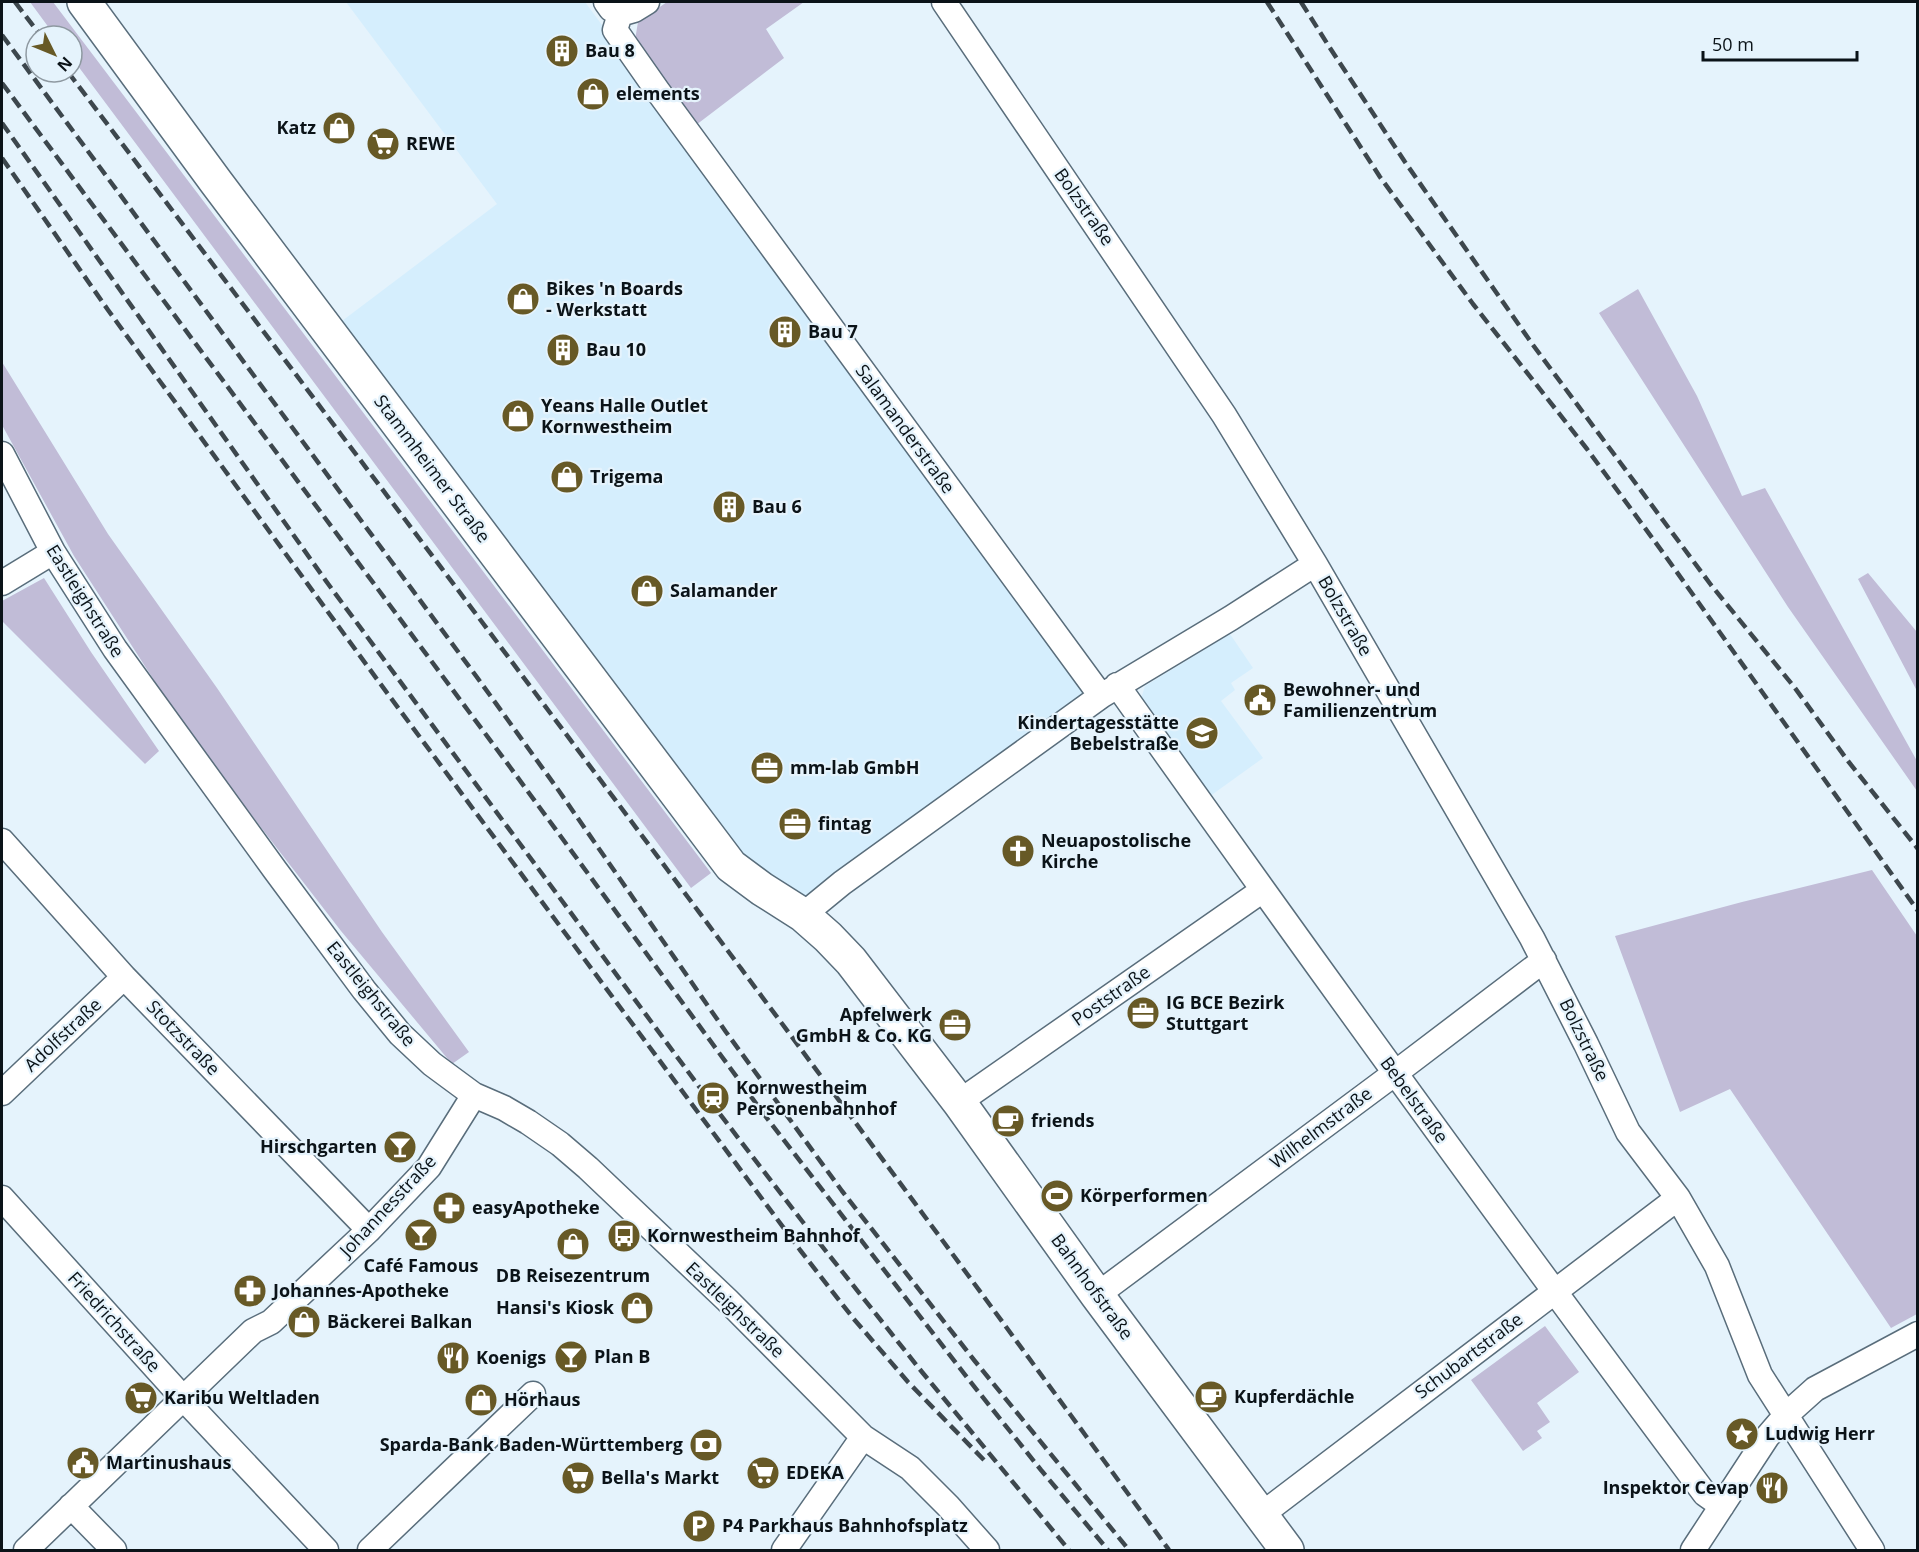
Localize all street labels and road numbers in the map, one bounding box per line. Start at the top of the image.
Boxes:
street label: Bolzstraße [1049,163,1120,250]
street label: Salamanderstraße [851,359,961,498]
street label: Stammheimer Straße [369,390,496,547]
street label: Eastleighstraße [42,540,130,661]
street label: Bolzstraße [1313,571,1379,660]
street label: Eastleighstraße [322,936,422,1051]
street label: Poststraße [1067,959,1154,1031]
street label: Adolfstraße [18,992,106,1076]
street label: Bolzstraße [1555,994,1615,1085]
street label: Stotzstraße [142,995,226,1080]
street label: Bebelstraße [1375,1051,1454,1147]
street label: Wilhelmstraße [1265,1081,1376,1173]
street label: Johannesstraße [332,1149,441,1263]
street label: Bahnhofstraße [1046,1229,1139,1344]
street label: Eastleighstraße [681,1256,790,1363]
street label: Friedrichstraße [63,1266,166,1377]
street label: Schubartstraße [1410,1307,1527,1404]

